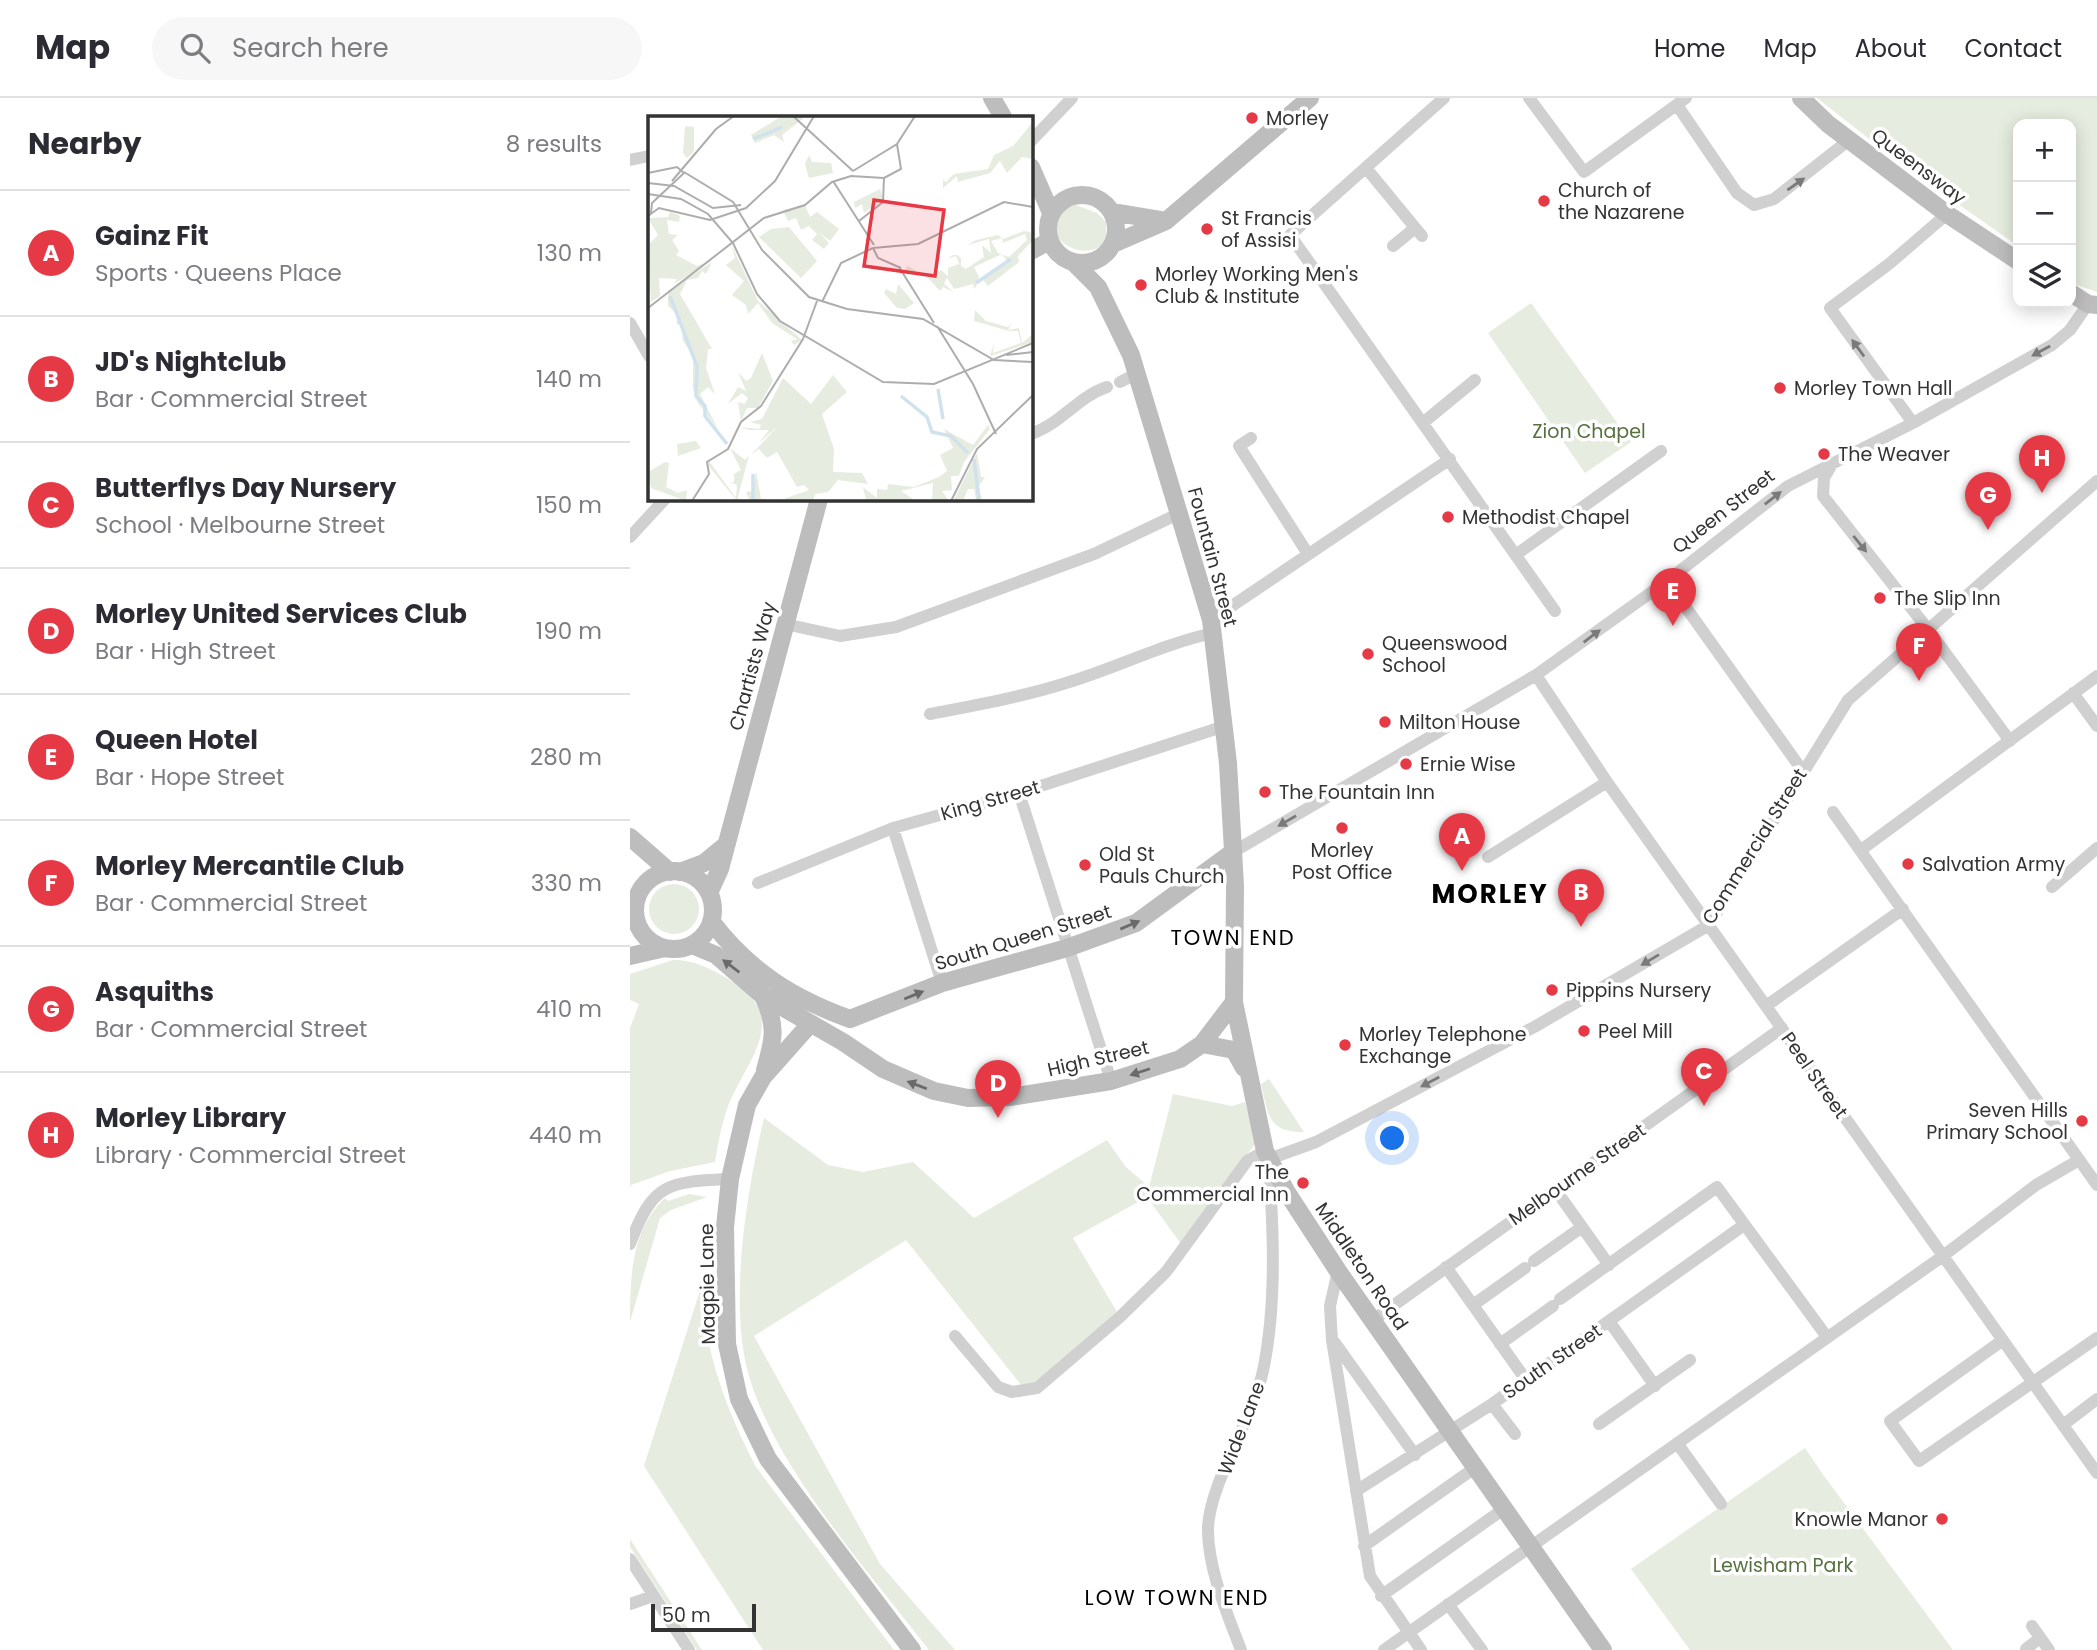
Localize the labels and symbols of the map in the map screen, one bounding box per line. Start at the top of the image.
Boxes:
place label: Morley [1266,105,1329,132]
marker: Morley [1244,110,1260,126]
inset map [648,116,1032,500]
street label: Queensway [1866,122,1972,211]
place label: Church of the Nazarene [1558,177,1684,226]
one-way arrow [1787,177,1805,191]
marker: Church of the Nazarene [1536,193,1552,209]
place label: St Francis of Assisi [1221,205,1312,254]
marker: St Francis of Assisi [1199,221,1215,237]
place label: Morley Working Men's Club & Institute [1155,261,1358,310]
marker: Morley Working Men's Club & Institute [1133,277,1149,293]
one-way arrow [1852,339,1866,357]
one-way arrow [2031,345,2051,357]
place label: Morley Town Hall [1794,375,1952,402]
marker: Morley Town Hall [1772,380,1788,396]
park label: Zion Chapel [1532,418,1646,445]
pin: H [2019,435,2065,493]
place label: The Weaver [1838,441,1950,468]
marker: The Weaver [1816,446,1832,462]
street label: Queen Street [1666,463,1780,560]
pin: G [1965,472,2011,530]
street label: Fountain Street [1181,484,1244,630]
one-way arrow [1764,492,1782,506]
place label: Methodist Chapel [1462,504,1630,531]
marker: Methodist Chapel [1440,509,1456,525]
one-way arrow [1853,534,1868,552]
pin: E [1650,568,1696,626]
place label: The Slip Inn [1894,585,2001,612]
marker: The Slip Inn [1872,590,1888,606]
street label: Chartists Way [722,598,783,734]
pin: F [1896,623,1942,681]
place label: Queenswood School [1382,630,1508,679]
one-way arrow [1583,630,1601,644]
marker: Queenswood School [1360,646,1376,662]
place label: Milton House [1399,709,1520,736]
marker: Milton House [1377,714,1393,730]
place label: Ernie Wise [1420,751,1515,778]
marker: Ernie Wise [1398,756,1414,772]
street label: Commercial Street [1695,763,1813,929]
street label: King Street [938,773,1043,827]
place label: The Fountain Inn [1279,779,1435,806]
marker: The Fountain Inn [1257,784,1273,800]
pin: A [1439,813,1485,871]
one-way arrow [1277,815,1297,827]
marker: Morley Post Office [1334,820,1350,836]
place label: Morley Post Office [1292,837,1392,886]
place label: Old St Pauls Church [1099,841,1224,890]
place label: Salvation Army [1922,851,2066,878]
marker: Salvation Army [1900,856,1916,872]
marker: Old St Pauls Church [1077,857,1093,873]
pin: B [1558,869,1604,927]
district label: MORLEY [1431,876,1549,912]
street label: South Queen Street [932,898,1115,977]
one-way arrow [1119,919,1140,930]
district label: TOWN END [1170,923,1296,952]
one-way arrow [1641,954,1660,966]
one-way arrow [721,959,740,973]
place label: Pippins Nursery [1566,977,1712,1004]
marker: Pippins Nursery [1544,982,1560,998]
one-way arrow [903,989,924,1000]
place label: Peel Mill [1598,1018,1673,1045]
place label: Morley Telephone Exchange [1359,1021,1526,1070]
marker: Peel Mill [1576,1023,1592,1039]
street label: Peel Street [1775,1027,1854,1124]
street label: High Street [1045,1034,1152,1083]
marker: Morley Telephone Exchange [1337,1037,1353,1053]
pin: C [1681,1048,1727,1106]
pin: D [975,1060,1021,1118]
one-way arrow [1130,1067,1151,1078]
one-way arrow [1420,1076,1440,1087]
one-way arrow [907,1079,928,1090]
place label: Seven Hills Primary School [1926,1097,2068,1146]
marker: Seven Hills Primary School [2074,1113,2090,1129]
street label: Melbourne Street [1503,1117,1651,1232]
your location [1375,1121,1409,1155]
place label: The Commercial Inn [1136,1159,1289,1208]
marker: The Commercial Inn [1295,1175,1311,1191]
street label: Middleton Road [1309,1197,1414,1336]
street label: Magpie Lane [693,1223,722,1345]
street label: South Street [1497,1317,1607,1406]
street label: Wide Lane [1211,1378,1272,1479]
place label: Knowle Manor [1795,1506,1928,1533]
marker: Knowle Manor [1934,1511,1950,1527]
park label: Lewisham Park [1713,1552,1853,1579]
district label: LOW TOWN END [1085,1583,1269,1612]
scale bar [651,1601,756,1633]

